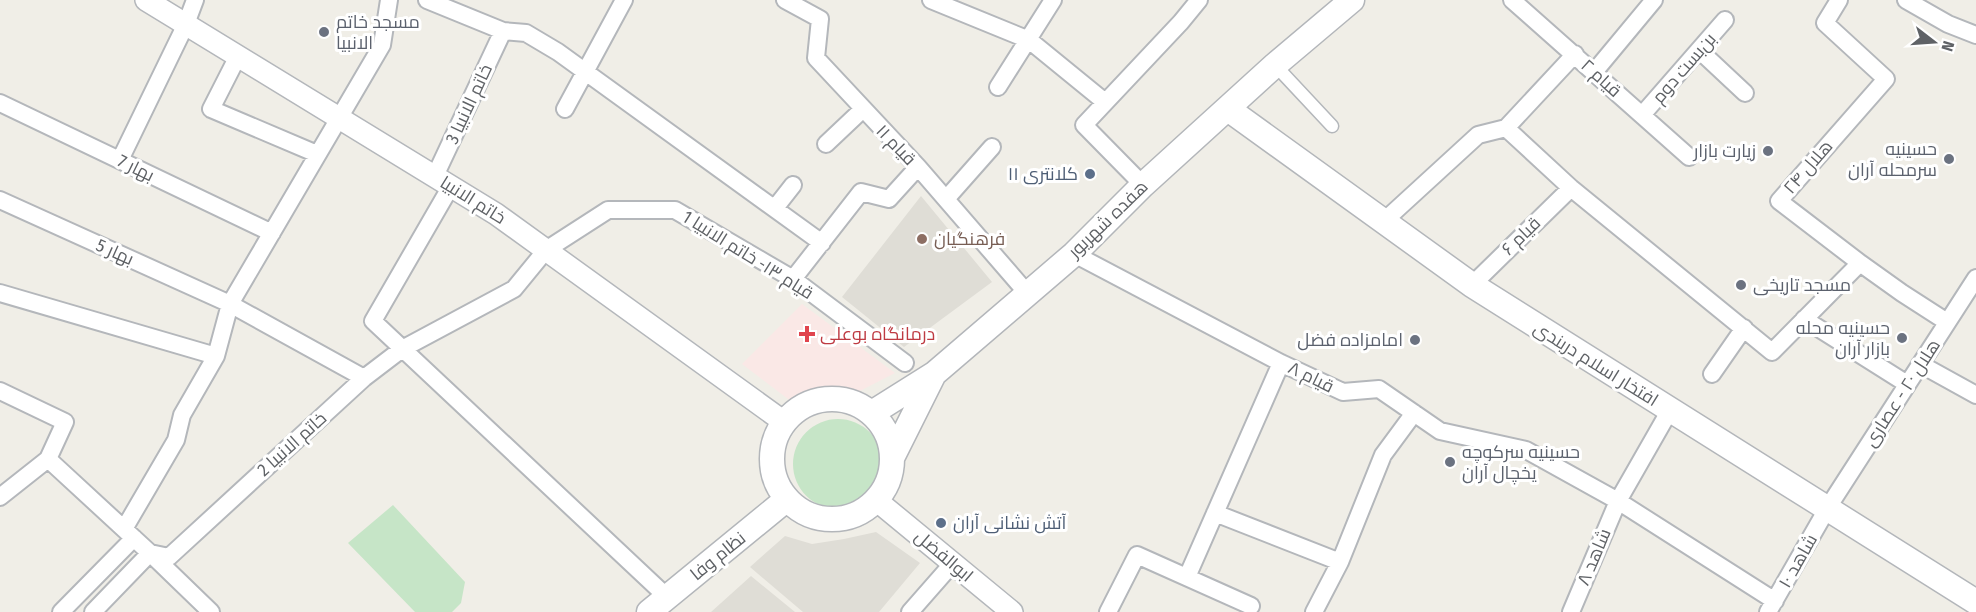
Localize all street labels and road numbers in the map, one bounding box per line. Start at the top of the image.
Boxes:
street label: بن‌بست دوم [1647,28,1721,108]
street label: قیام ۲ [1576,54,1626,102]
street label: خاتم الانبیا 3 [441,61,498,148]
street label: قیام ۱۱ [871,120,921,171]
street label: هلال ۲۴ [1779,136,1837,198]
street label: بهار 7 [114,150,158,186]
street label: خاتم الانبیا [436,171,510,230]
street label: هفده شهریور [1063,176,1152,263]
street label: قیام ۱۳- خاتم الانبیا 1 [678,206,818,305]
street label: قیام ۶ [1497,212,1546,260]
street label: بهار 5 [93,234,137,270]
street label: افتخار اسلام دربندی [1529,317,1662,412]
street label: هلال ۲۰ - عصاری [1859,335,1945,451]
street label: قیام ۸ [1284,357,1338,398]
street label: خاتم الانبیا 2 [253,407,332,482]
street label: ابوالفضل [910,525,978,587]
street label: شاهد ۸ [1572,525,1616,589]
street label: نظام وفا [686,527,751,586]
street label: شاهد ۱۰ [1774,530,1822,592]

